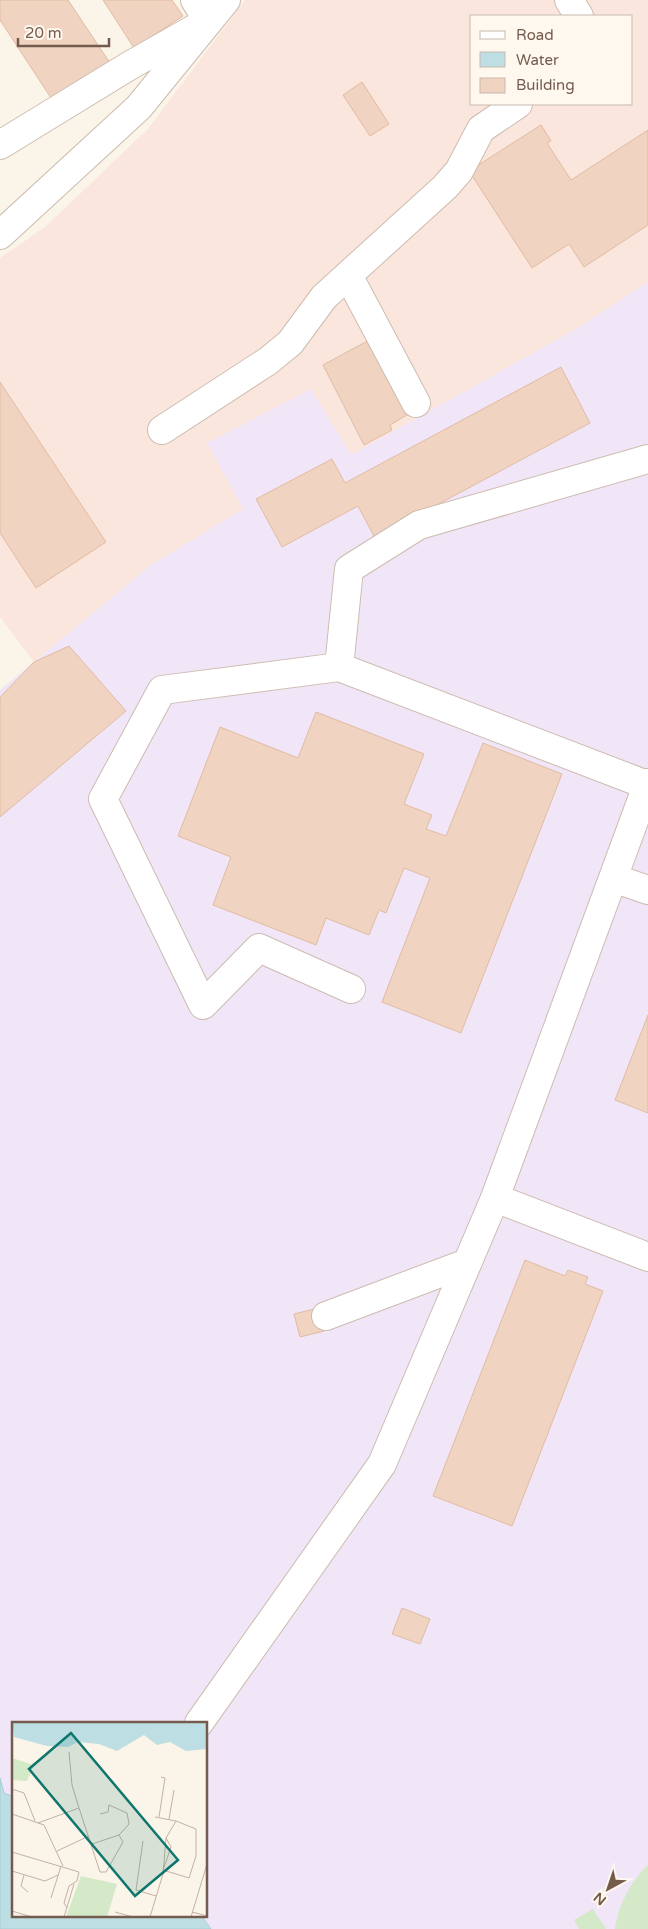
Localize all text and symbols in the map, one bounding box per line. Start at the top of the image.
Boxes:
scale bar [18,15,109,47]
legend [470,15,633,105]
text: 20 m [25,24,62,42]
text: Road [516,26,554,44]
text: Water [516,51,559,69]
text: Building [516,76,575,94]
inset map [12,1722,208,1916]
north arrow [583,1864,633,1914]
text: N [590,1888,610,1909]

